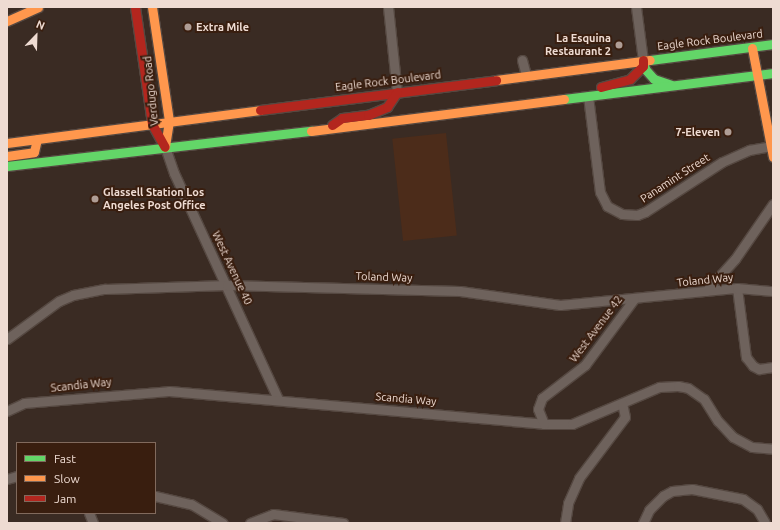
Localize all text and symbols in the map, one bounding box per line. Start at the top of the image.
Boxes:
north arrow [16,16,56,56]
text: N [35,18,47,32]
place label: Extra Mile [196,20,249,34]
marker: Extra Mile [183,22,193,32]
street label: Eagle Rock Boulevard [656,27,764,53]
place label: La Esquina Restaurant 2 [545,32,611,58]
marker: La Esquina Restaurant 2 [614,40,624,50]
street label: Verdugo Road [141,55,161,127]
street label: Eagle Rock Boulevard [334,68,442,94]
place label: 7-Eleven [675,125,720,139]
marker: 7-Eleven [723,127,733,137]
street label: Panamint Street [638,151,712,205]
place label: Glassell Station Los Angeles Post Office [103,186,206,212]
marker: Glassell Station Los Angeles Post Office [90,194,100,204]
street label: West Avenue 40 [209,229,255,307]
street label: Toland Way [355,269,413,285]
street label: Toland Way [676,270,734,290]
street label: West Avenue 42 [567,293,625,365]
street label: Scandia Way [50,375,112,395]
street label: Scandia Way [375,390,437,408]
legend [16,442,156,514]
text: Fast [54,452,76,465]
text: Slow [54,472,80,485]
text: Jam [54,492,76,505]

